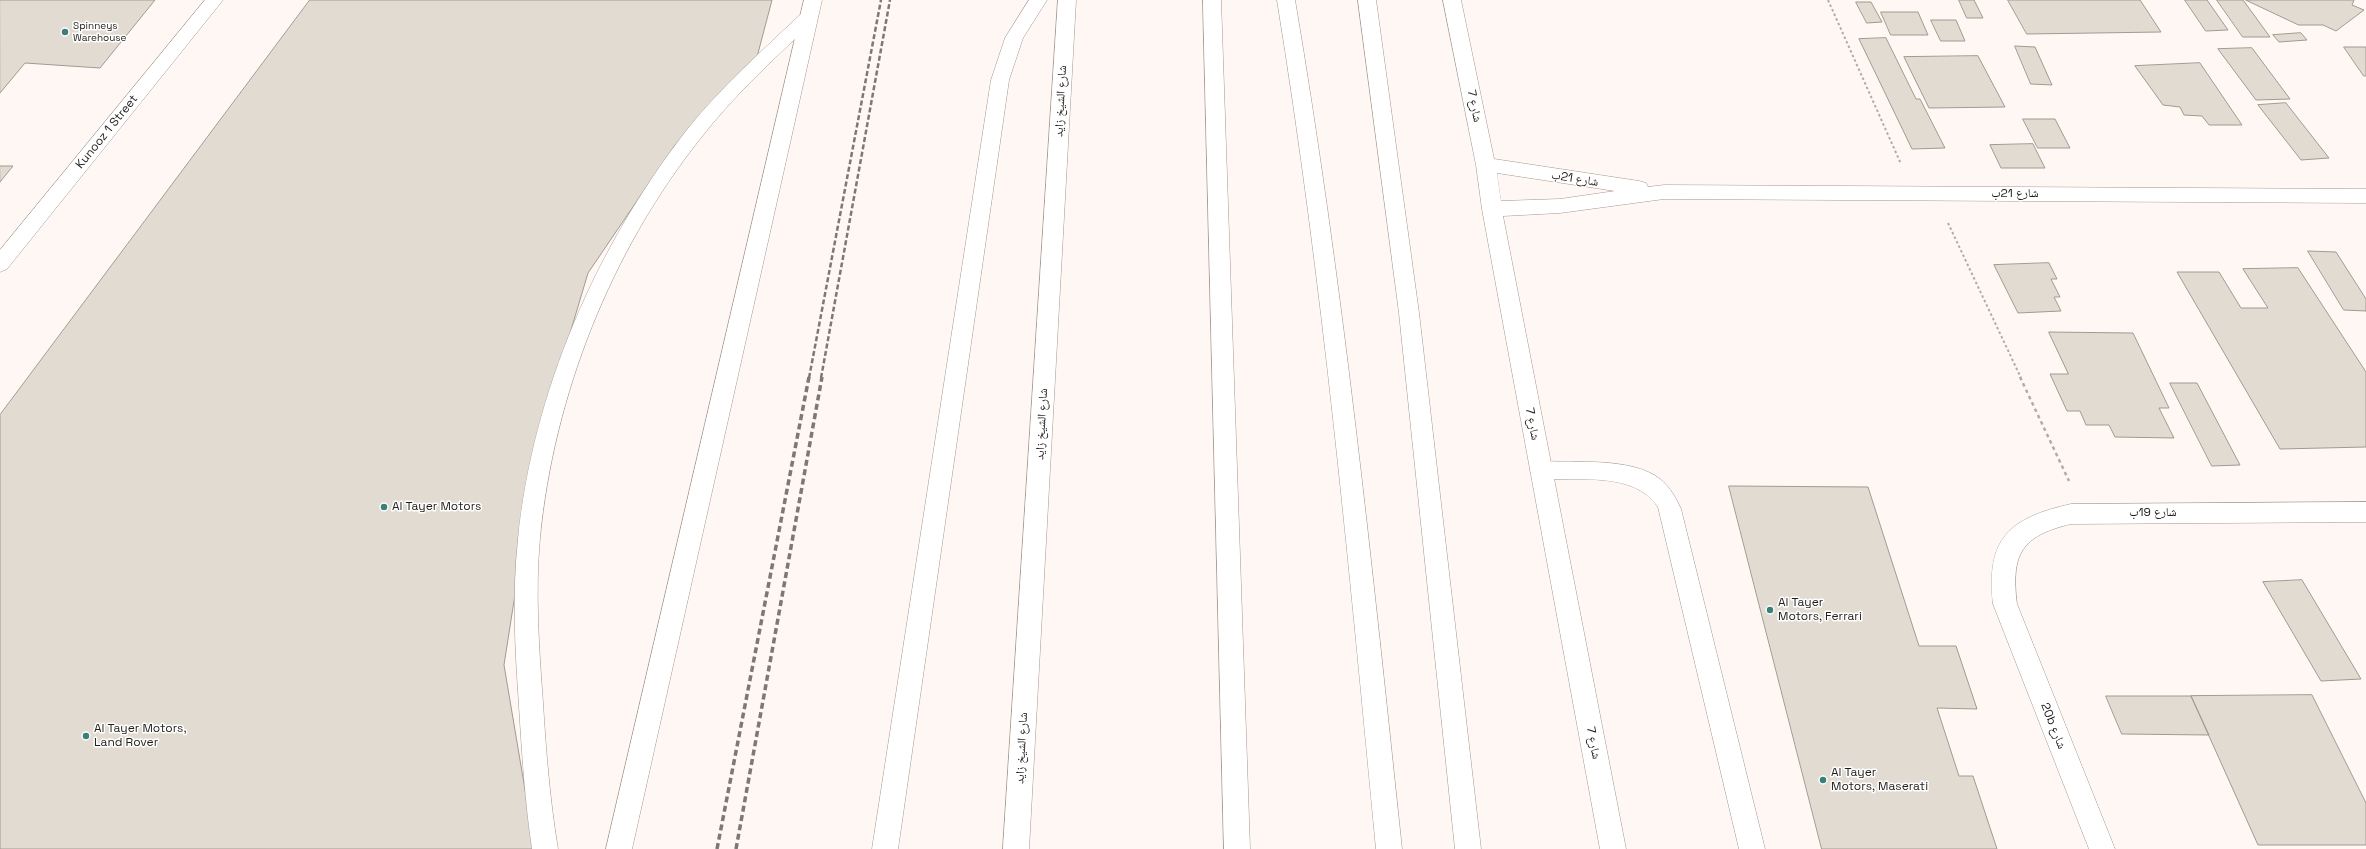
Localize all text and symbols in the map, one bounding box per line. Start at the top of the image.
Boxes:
place label: Spinneys Warehouse [73,20,127,44]
marker: Spinneys Warehouse [60,27,70,37]
street label: شارع الشيخ زايد [1052,65,1070,137]
street label: شارع 7 [1464,89,1484,123]
street label: Kunooz 1 Street [73,92,141,172]
street label: شارع 21ب [1550,168,1600,190]
street label: شارع 21ب [1991,187,2039,201]
street label: شارع الشيخ زايد [1033,388,1051,460]
street label: شارع 7 [1522,407,1542,441]
place label: Al Tayer Motors [392,500,481,514]
marker: Al Tayer Motors [379,502,389,512]
street label: شارع 19ب [2129,506,2177,520]
place label: Al Tayer Motors, Ferrari [1778,596,1862,624]
marker: Al Tayer Motors, Ferrari [1765,605,1775,615]
street label: 20b شارع [2037,701,2069,751]
street label: شارع الشيخ زايد [1013,712,1031,784]
place label: Al Tayer Motors, Land Rover [94,722,186,750]
street label: شارع 7 [1583,726,1603,760]
marker: Al Tayer Motors, Land Rover [81,731,91,741]
place label: Al Tayer Motors, Maserati [1831,766,1928,794]
marker: Al Tayer Motors, Maserati [1818,775,1828,785]

